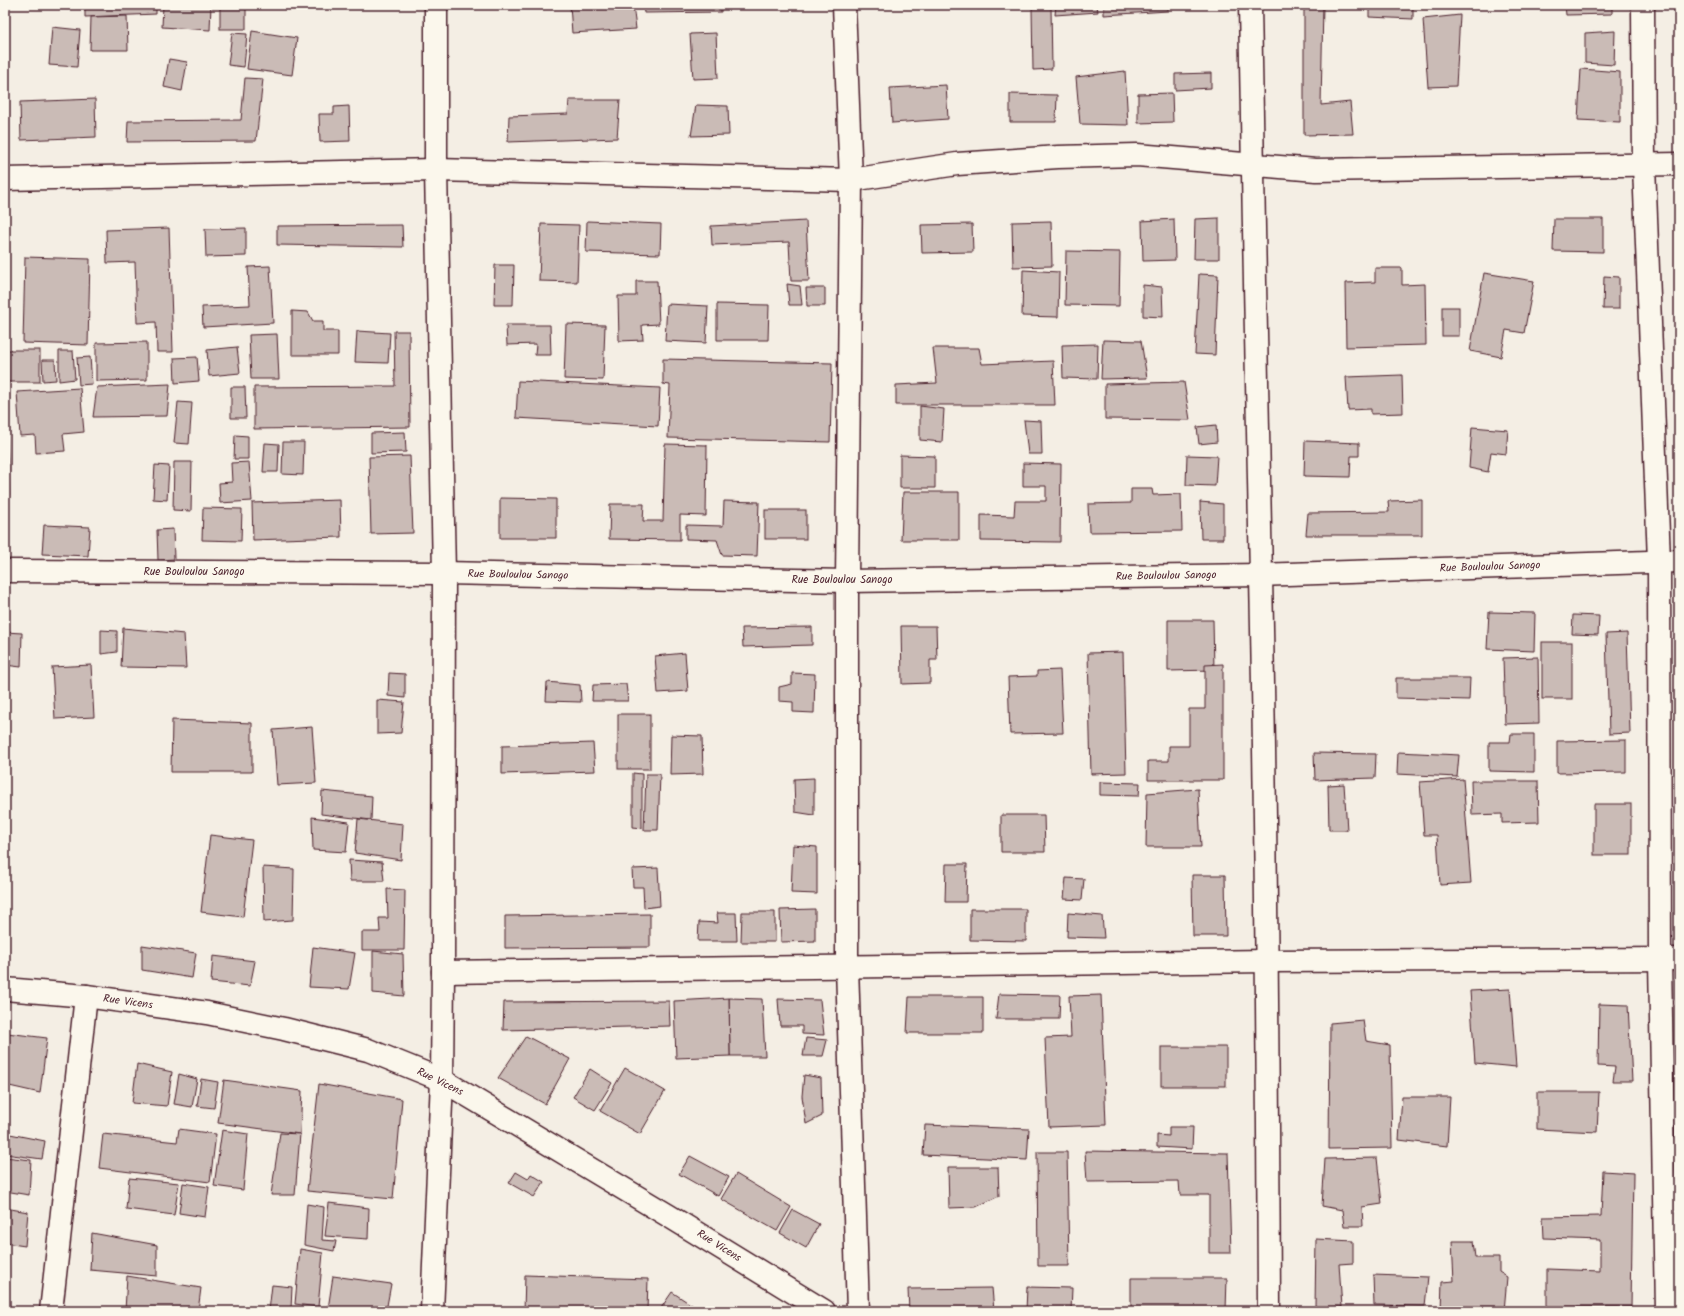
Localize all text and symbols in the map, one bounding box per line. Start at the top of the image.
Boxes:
street label: Rue Bouloulou Sanogo [1439,556,1541,578]
street label: Rue Bouloulou Sanogo [144,563,244,581]
street label: Rue Bouloulou Sanogo [467,565,569,585]
street label: Rue Bouloulou Sanogo [1115,566,1217,586]
street label: Rue Bouloulou Sanogo [792,571,892,589]
street label: Rue Vicens [102,990,154,1014]
street label: Rue Vicens [414,1063,467,1101]
street label: Rue Vicens [693,1225,745,1267]

